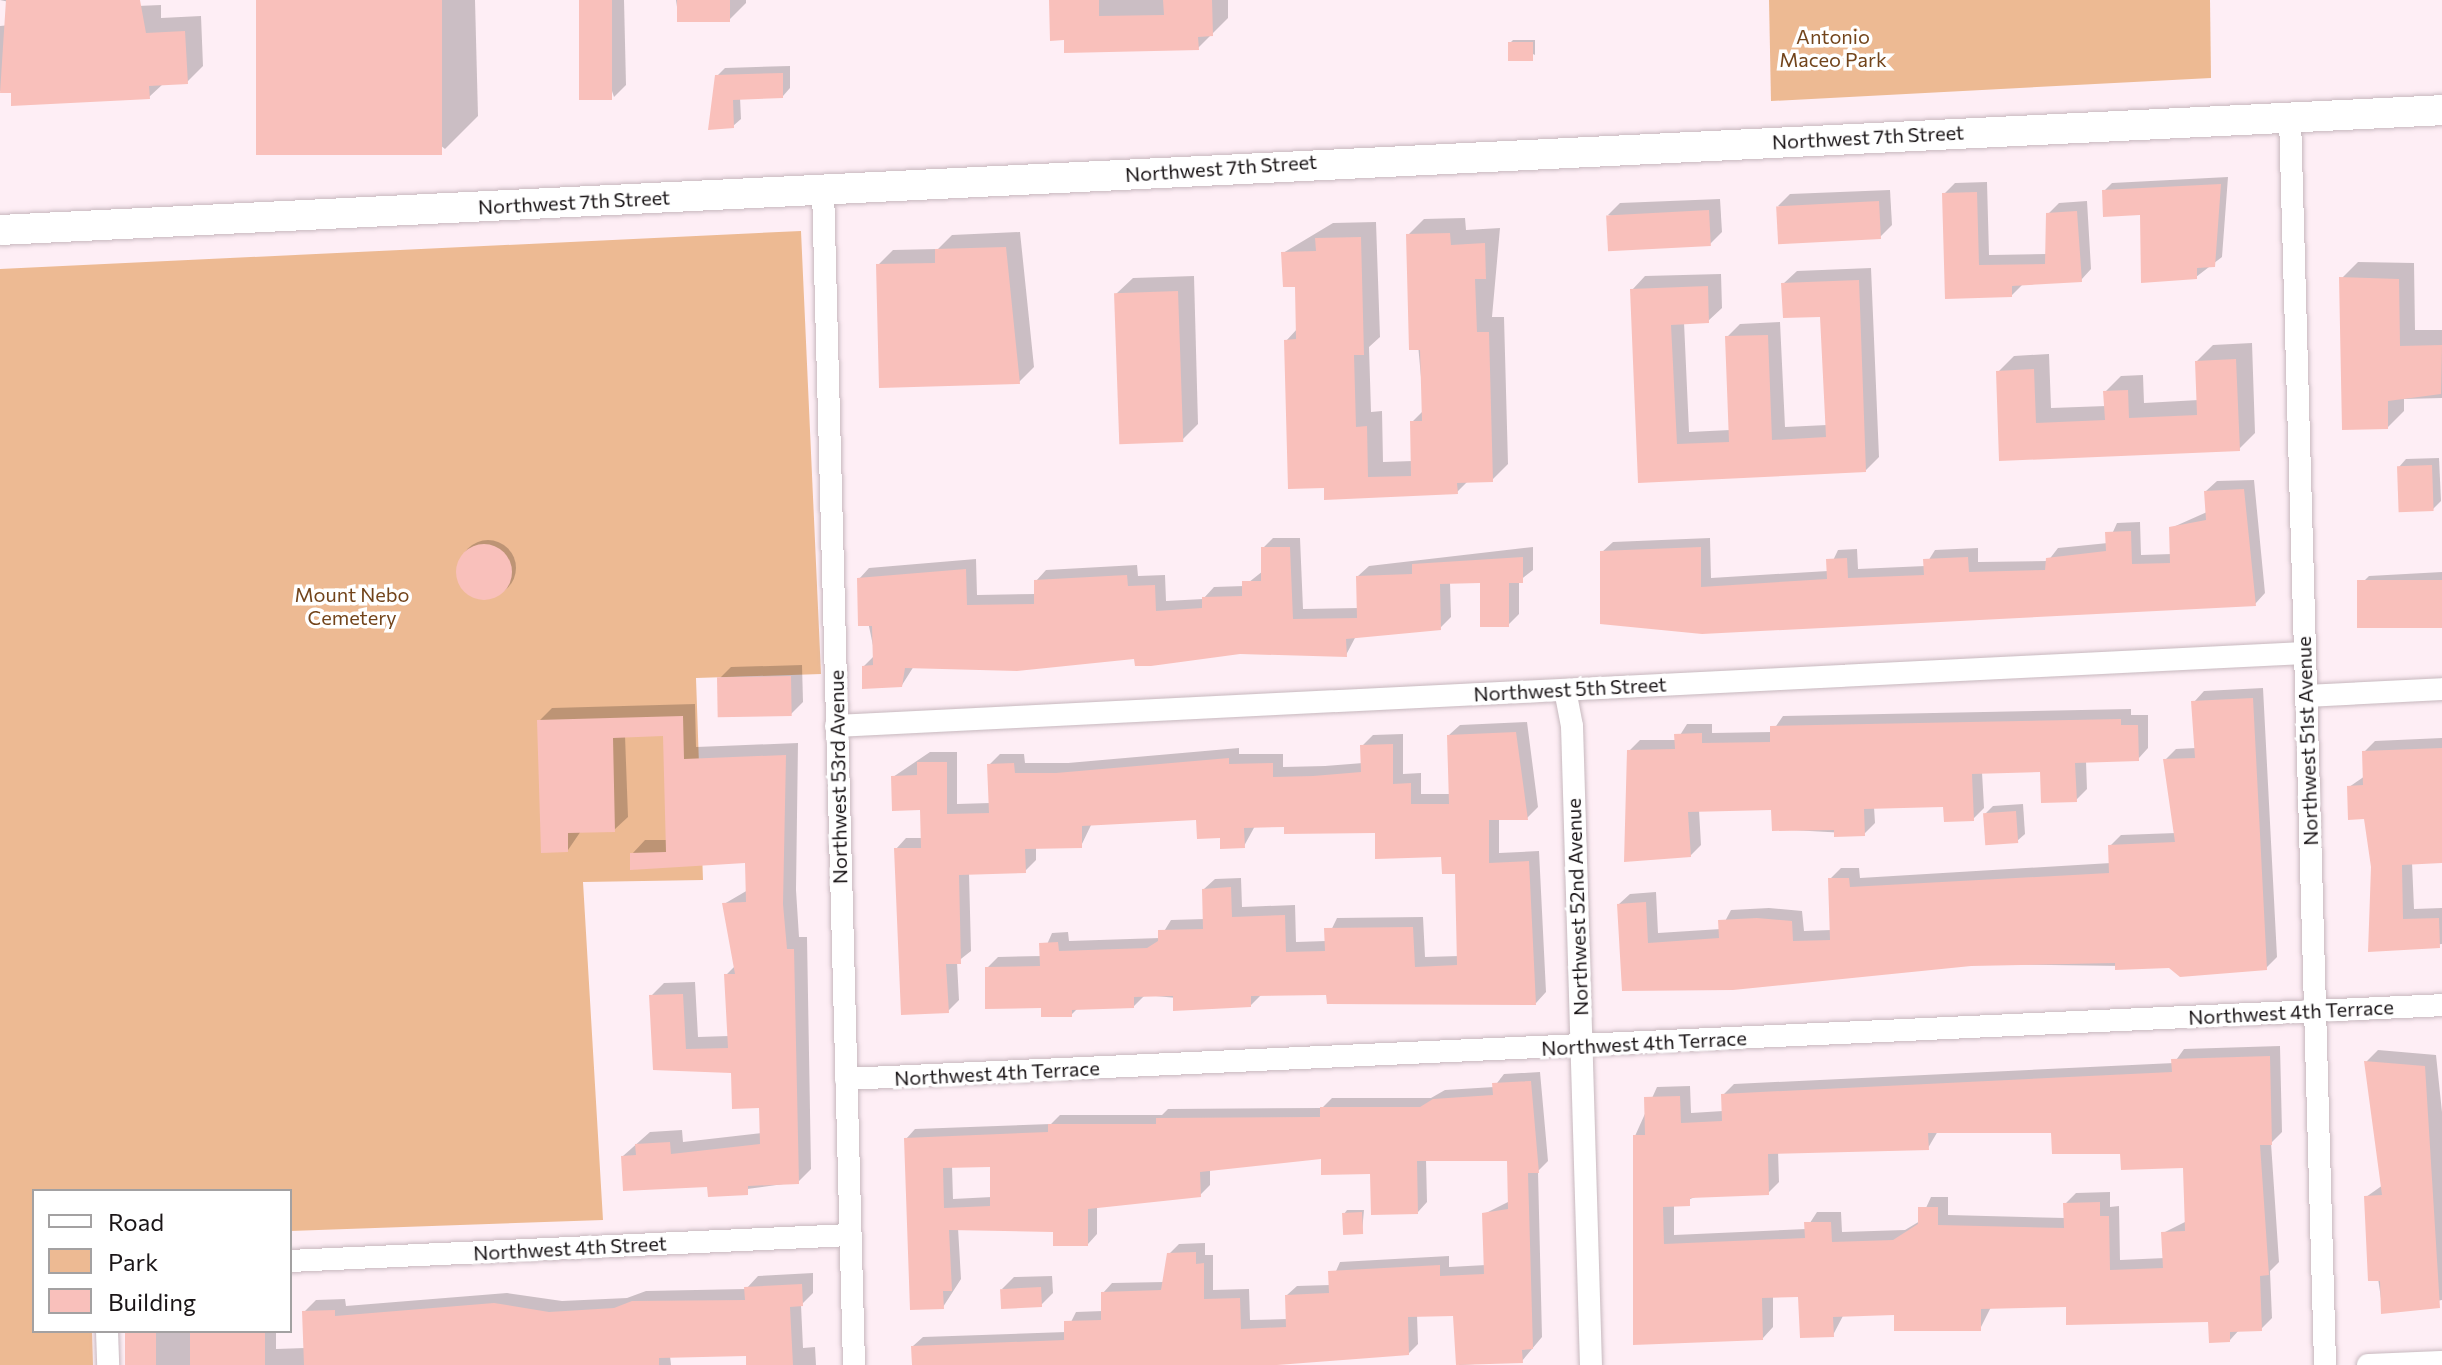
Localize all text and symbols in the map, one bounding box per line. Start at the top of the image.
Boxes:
park label: Antonio Maceo Park [1779,25,1887,72]
street label: Northwest 7th Street [1771,120,1965,154]
street label: Northwest 7th Street [1124,149,1318,187]
street label: Northwest 7th Street [477,185,671,219]
park label: Mount Nebo Cemetery [294,583,410,630]
street label: Northwest 51st Avenue [2291,636,2323,846]
street label: Northwest 53rd Avenue [824,670,852,884]
street label: Northwest 5th Street [1473,672,1667,706]
street label: Northwest 52nd Avenue [1561,798,1593,1016]
street label: Northwest 4th Terrace [2188,995,2394,1029]
street label: Northwest 4th Terrace [1541,1026,1747,1060]
street label: Northwest 4th Terrace [894,1056,1100,1090]
legend [32,1189,292,1333]
text: Road [108,1207,164,1236]
street label: Northwest 4th Street [473,1231,667,1265]
text: Park [108,1247,158,1276]
text: Building [108,1287,196,1316]

